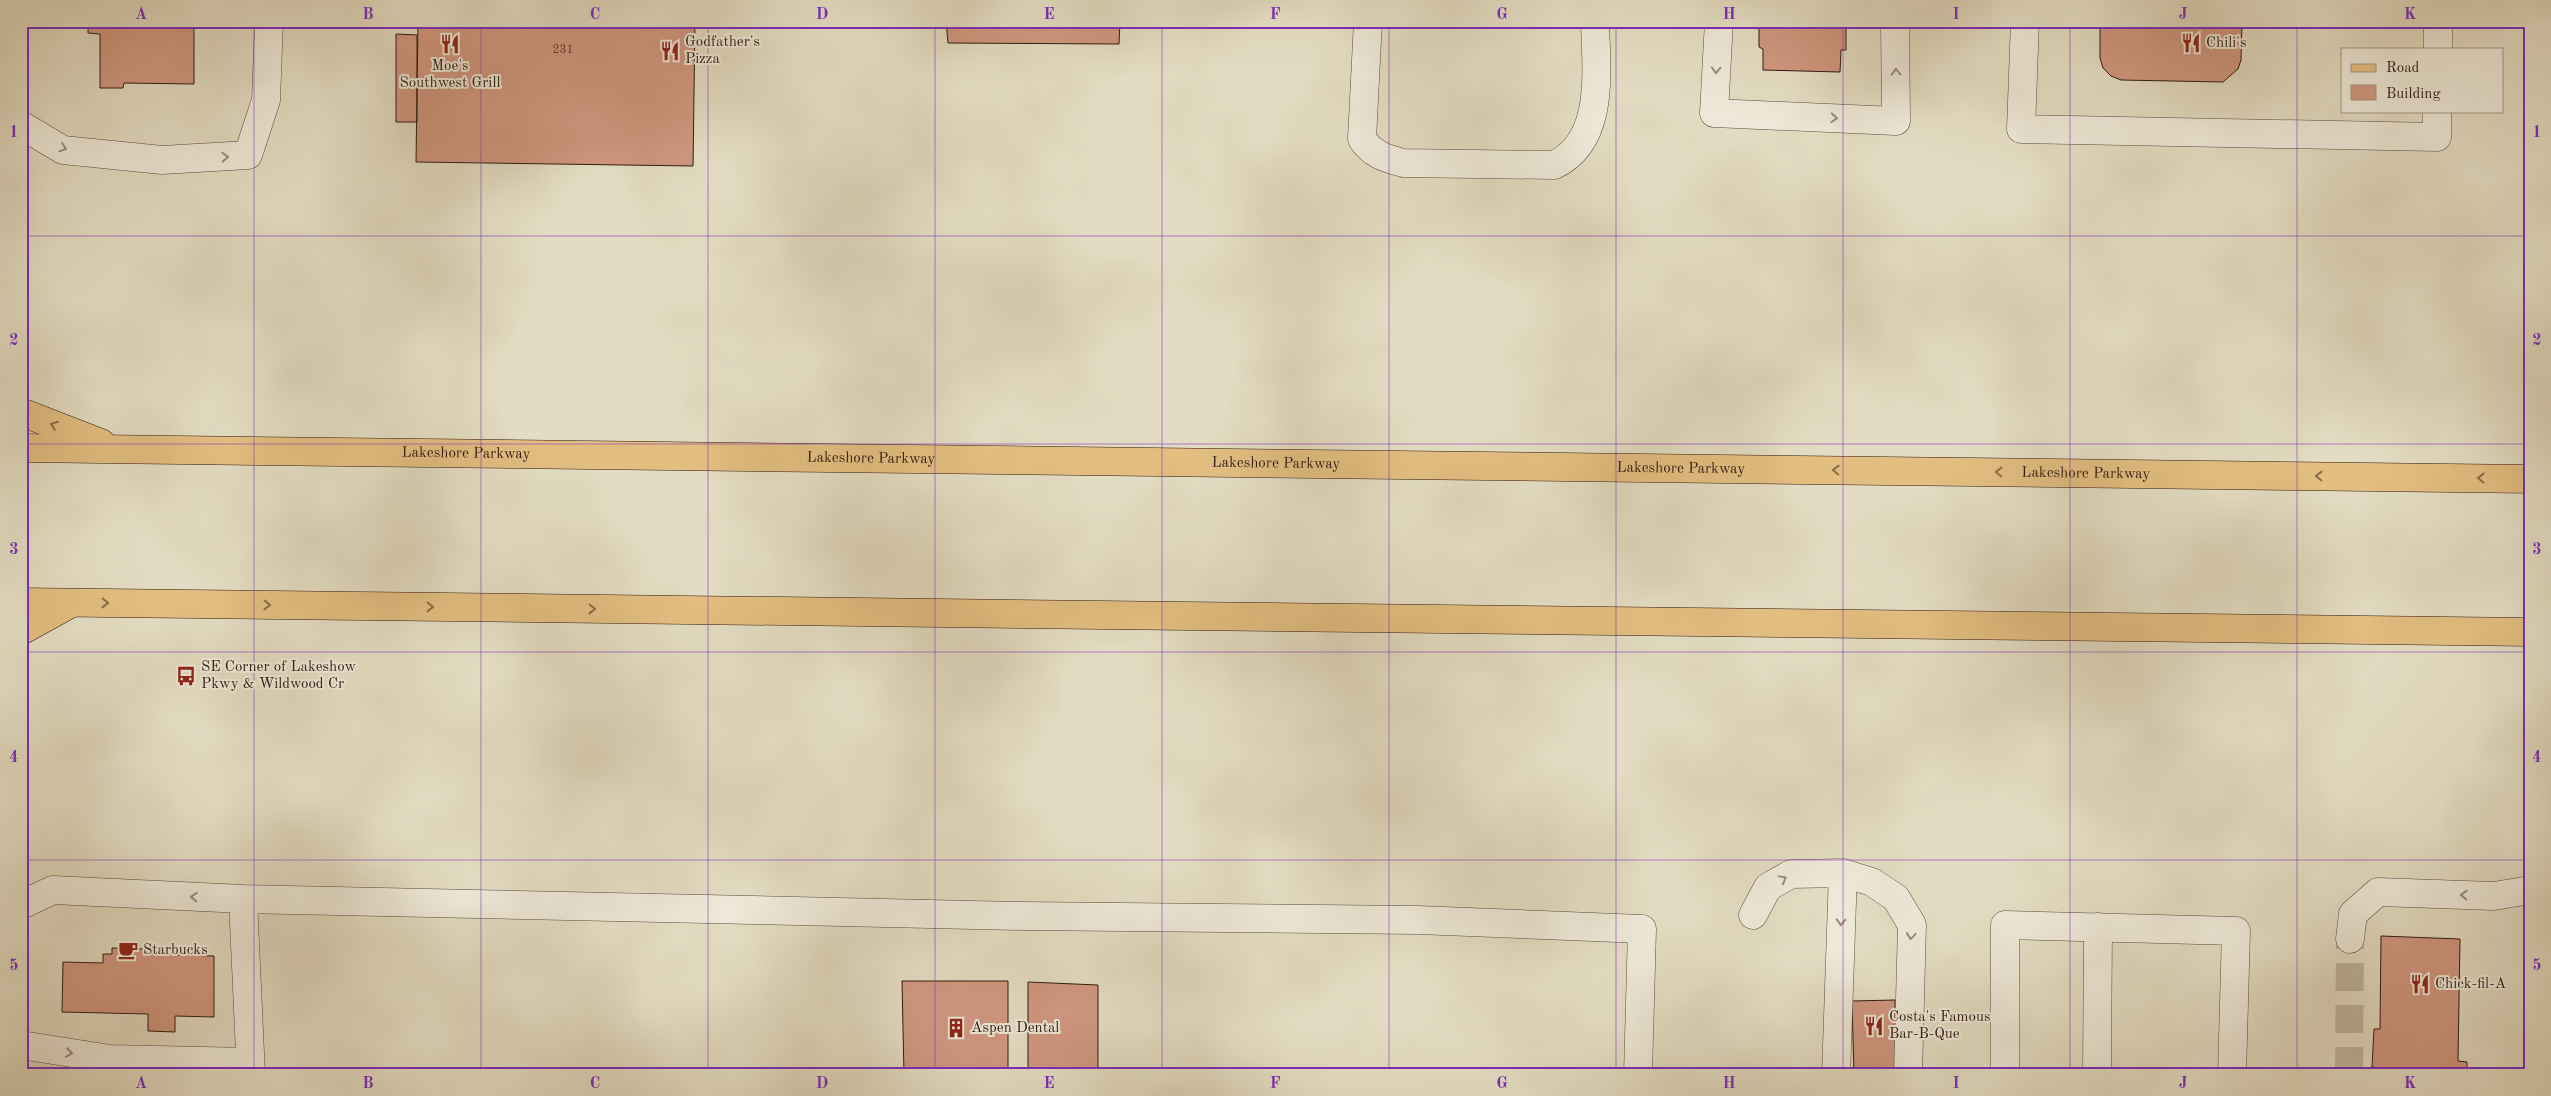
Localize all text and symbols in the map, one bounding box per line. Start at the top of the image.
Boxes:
text: A [135,7,147,23]
text: B [362,7,374,23]
text: C [590,7,600,23]
text: D [816,7,828,23]
text: E [1043,7,1055,23]
text: F [1270,7,1281,23]
text: G [1496,7,1508,23]
text: H [1722,7,1736,23]
text: I [1952,7,1960,23]
text: J [2179,7,2188,23]
text: K [2404,7,2416,23]
restaurant icon: Chili's [2180,32,2202,54]
restaurant icon: Moe's Southwest Grill [439,33,461,55]
place label: Godfather's Pizza [685,35,760,67]
place label: Chili's [2206,36,2246,51]
restaurant icon: Godfather's Pizza [659,40,681,62]
house number: 231 [553,44,573,56]
legend [2341,48,2504,112]
place label: Moe's Southwest Grill [399,59,501,91]
text: Road [2386,61,2420,76]
one-way arrow [1711,66,1722,74]
one-way arrow [1891,68,1901,76]
text: Building [2386,87,2441,102]
one-way arrow [1830,113,1838,123]
text: 1 [9,125,19,141]
text: 1 [2532,125,2542,141]
one-way arrow [58,143,67,153]
one-way arrow [221,151,229,162]
text: 2 [9,333,19,349]
text: 2 [2532,333,2542,349]
one-way arrow [50,421,59,432]
street label: Lakeshore Parkway [401,445,531,462]
street label: Lakeshore Parkway [806,450,935,467]
street label: Lakeshore Parkway [1211,455,1340,472]
street label: Lakeshore Parkway [1616,460,1745,477]
one-way arrow [1832,465,1840,475]
street label: Lakeshore Parkway [2021,465,2150,482]
one-way arrow [1994,467,2002,477]
one-way arrow [2314,471,2322,481]
one-way arrow [2477,473,2484,483]
text: 3 [9,542,19,558]
text: 3 [2532,542,2542,558]
one-way arrow [102,598,109,608]
one-way arrow [264,600,272,610]
one-way arrow [426,602,434,612]
one-way arrow [589,604,597,614]
place label: SE Corner of Lakeshow Pkwy & Wildwood Cr [201,660,356,692]
bus stop icon: SE Corner of Lakeshow Pkwy & Wildwood Cr [175,665,197,687]
text: 4 [9,750,19,766]
text: 4 [2532,750,2542,766]
one-way arrow [1778,875,1787,885]
one-way arrow [2460,890,2468,901]
one-way arrow [190,891,198,902]
one-way arrow [1836,918,1846,926]
one-way arrow [1906,932,1917,940]
cafe icon: Starbucks [117,939,139,961]
place label: Starbucks [143,943,208,958]
text: 5 [9,958,19,974]
text: 5 [2532,958,2542,974]
restaurant icon: Chick-fil-A [2409,973,2431,995]
place label: Chick-fil-A [2435,977,2507,992]
place label: Costa's Famous Bar-B-Que [1889,1010,1990,1042]
restaurant icon: Costa's Famous Bar-B-Que [1863,1015,1885,1037]
building icon: Aspen Dental [945,1017,967,1039]
place label: Aspen Dental [971,1021,1059,1036]
one-way arrow [65,1047,73,1058]
text: A [135,1076,147,1092]
text: B [362,1076,374,1092]
text: C [590,1076,600,1092]
text: D [816,1076,828,1092]
text: E [1043,1076,1055,1092]
text: F [1270,1076,1281,1092]
text: G [1496,1076,1508,1092]
text: H [1722,1076,1736,1092]
text: I [1952,1076,1960,1092]
text: J [2179,1076,2188,1092]
text: K [2404,1076,2416,1092]

